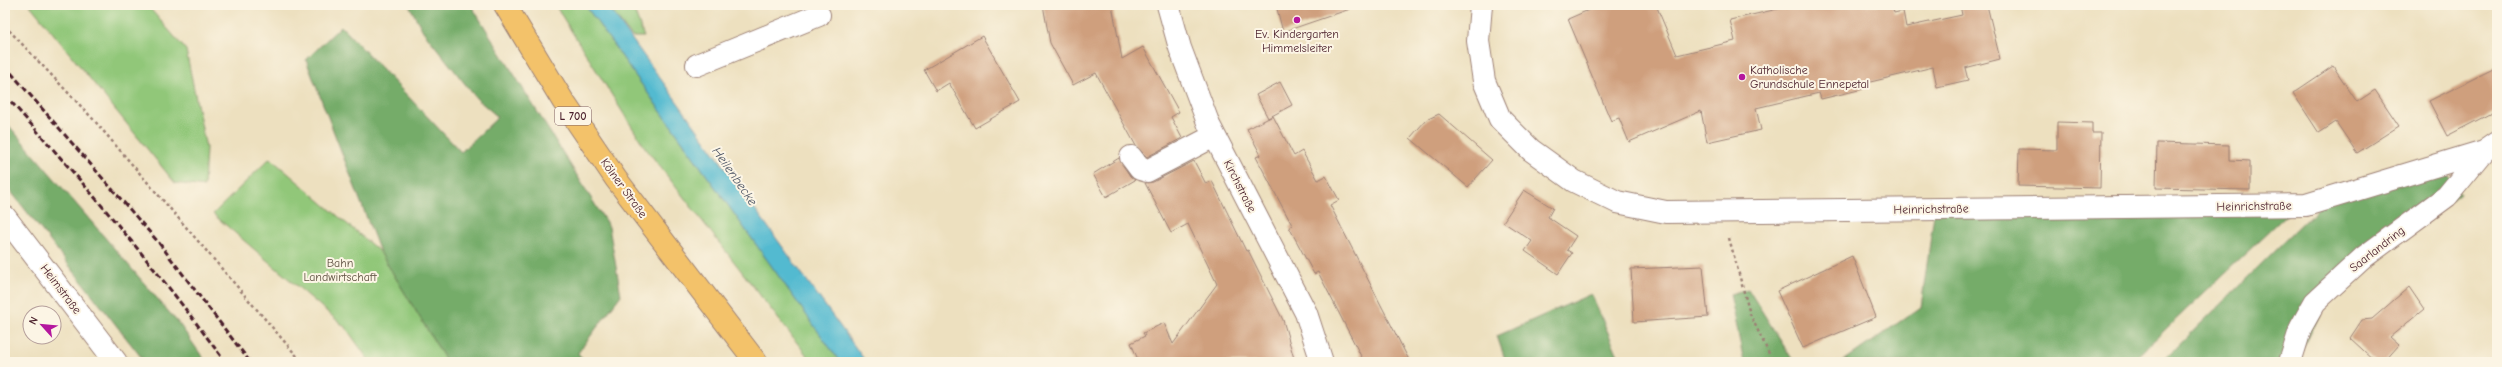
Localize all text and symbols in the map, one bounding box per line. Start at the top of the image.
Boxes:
marker: Ev. Kindergarten Himmelsleiter [1292,15,1302,25]
place label: Ev. Kindergarten Himmelsleiter [1255,27,1339,55]
place label: Katholische Grundschule Ennepetal [1750,63,1869,91]
marker: Katholische Grundschule Ennepetal [1737,72,1747,82]
road number: L 700 [555,107,591,125]
water label: Heilenbecke [709,144,761,209]
street label: Kölner Straße [598,155,650,221]
street label: Kirchstraße [1221,157,1259,215]
street label: Heinrichstraße [2216,198,2292,214]
street label: Heinrichstraße [1893,201,1969,217]
street label: Saarlandring [2347,223,2407,275]
park label: Bahn Landwirtschaft [303,256,377,284]
street label: Heimstraße [38,261,84,317]
north arrow [22,305,62,345]
text: N [26,315,41,327]

